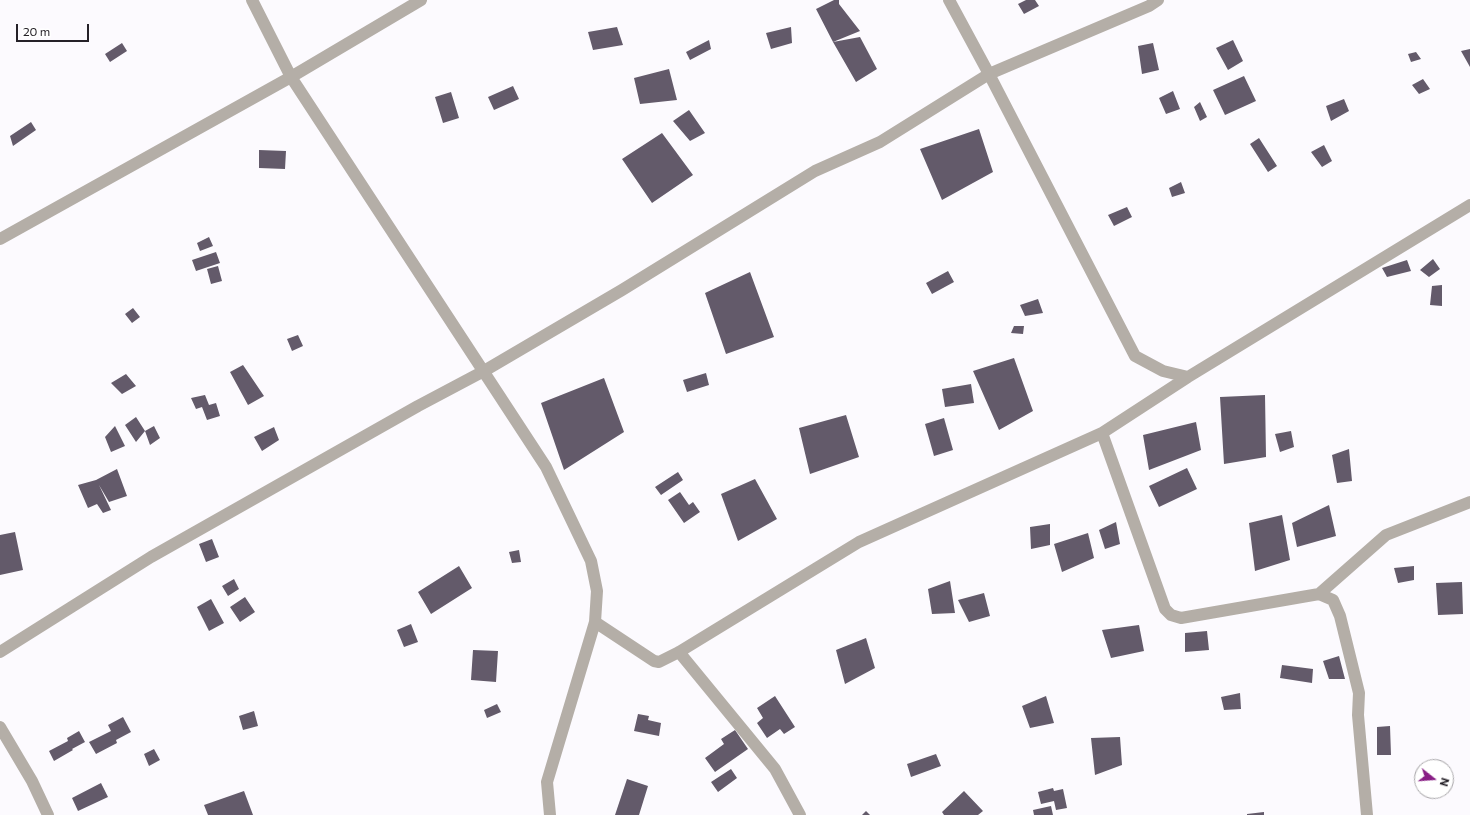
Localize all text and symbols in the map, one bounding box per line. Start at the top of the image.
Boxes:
scale bar [18,16,91,42]
text: 20 m [23,24,50,38]
north arrow [1414,759,1454,799]
text: N [1438,777,1452,788]

